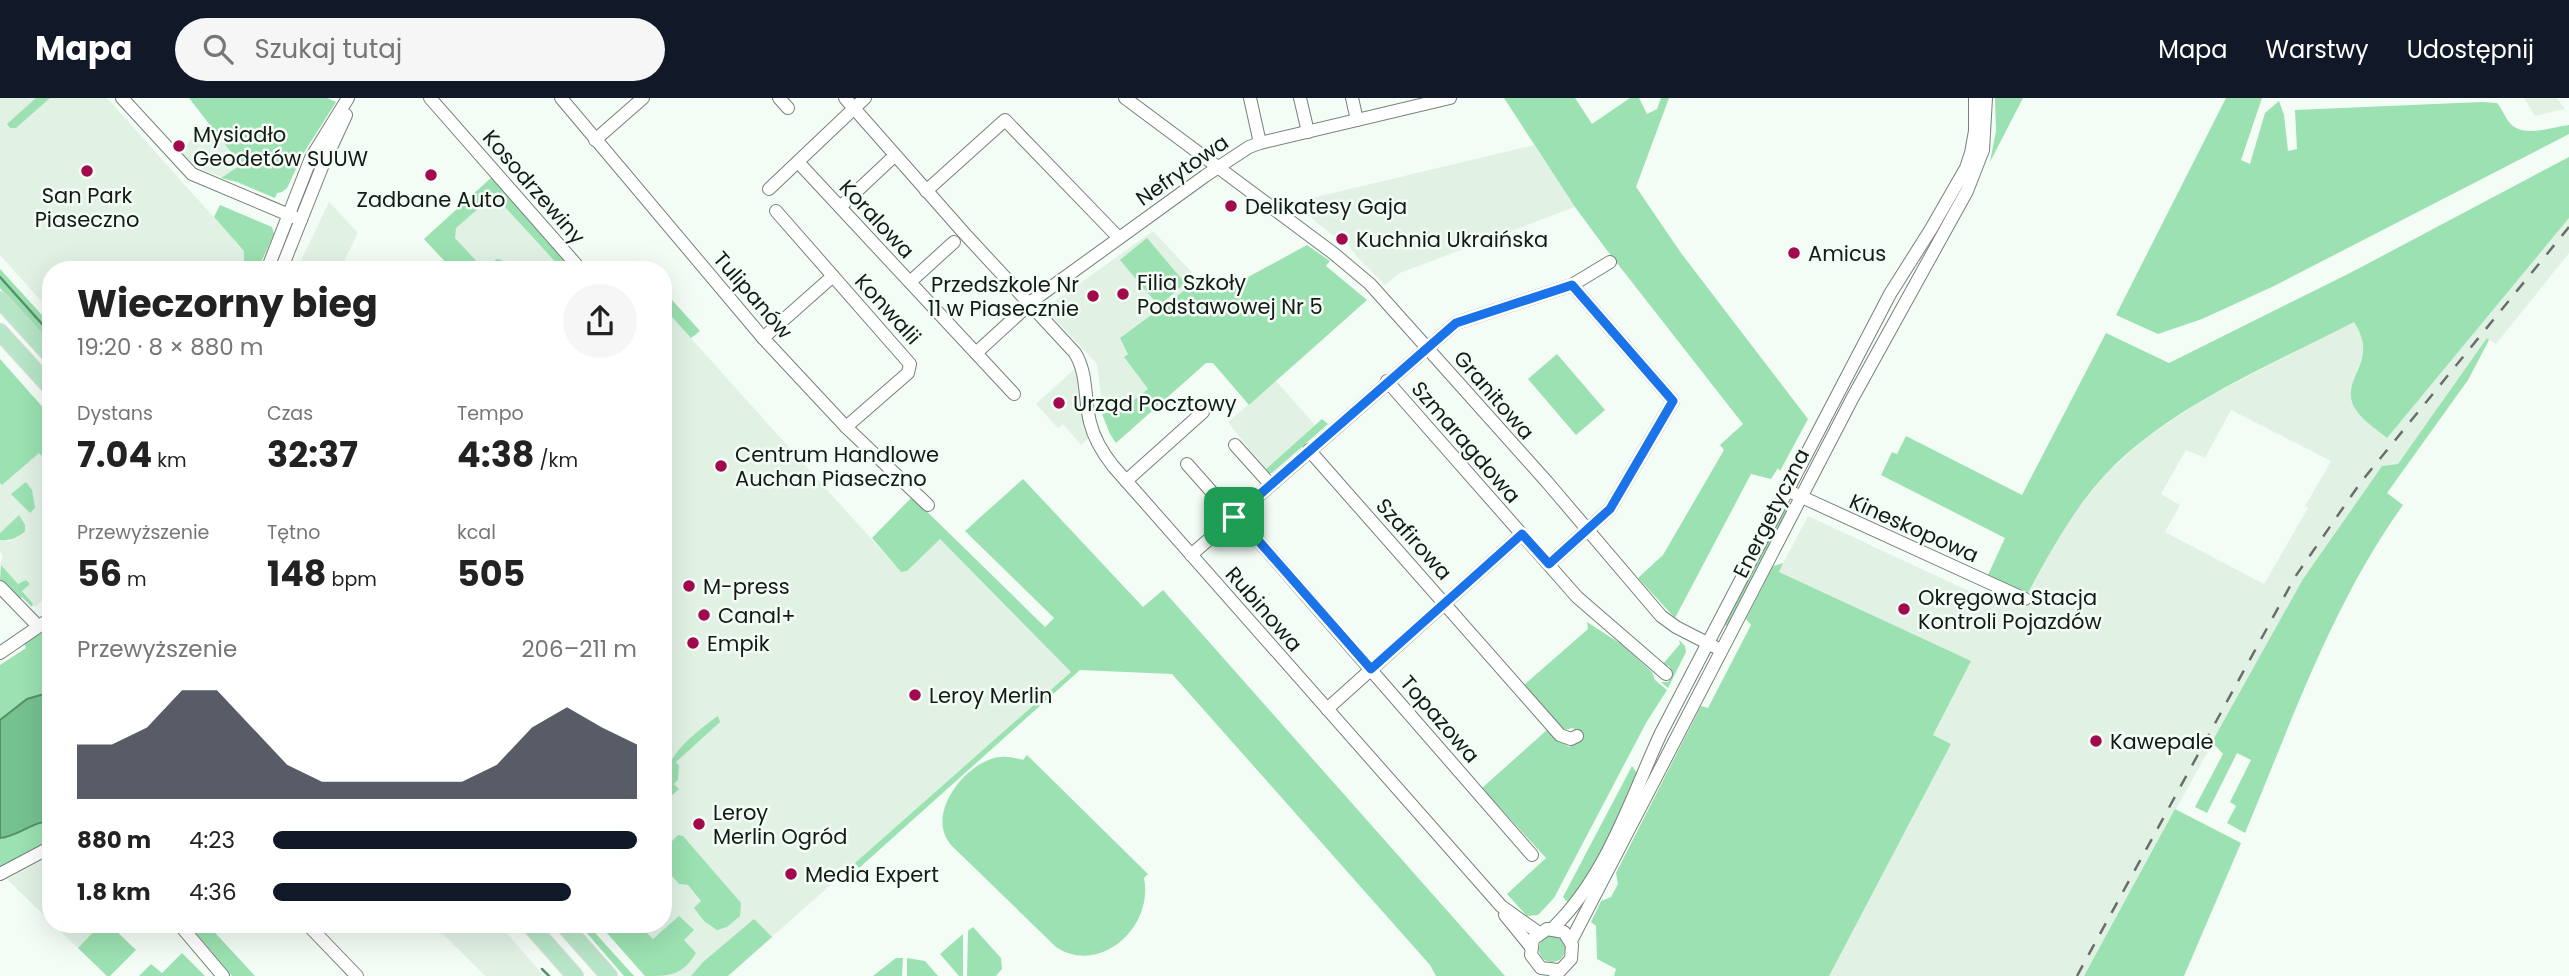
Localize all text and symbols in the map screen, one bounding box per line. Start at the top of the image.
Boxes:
search box [175,18,665,81]
text: Mapa [35,25,133,72]
icon: search [199,30,237,68]
text: Szukaj tutaj [255,31,402,67]
text: Mapa [2158,33,2228,66]
text: Warstwy [2266,33,2369,66]
text: Udostępnij [2407,33,2534,66]
place label: Mysiadło Geodetów SUUW [193,120,369,173]
street label: Kosodrzewiny [476,124,592,250]
street label: Nefrytowa [1130,127,1234,213]
marker: Mysiadło Geodetów SUUW [171,138,187,154]
marker: San Park Piaseczno [79,163,95,179]
marker: Zadbane Auto [423,167,439,183]
street label: Koralowa [833,173,921,265]
place label: San Park Piaseczno [35,181,139,234]
place label: Zadbane Auto [357,185,505,214]
place label: Delikatesy Gaja [1245,192,1407,221]
marker: Delikatesy Gaja [1223,198,1239,214]
place label: Kuchnia Ukraińska [1356,225,1548,254]
marker: Kuchnia Ukraińska [1334,231,1350,247]
place label: Amicus [1808,239,1886,268]
street label: Tulipanów [707,245,799,345]
marker: Amicus [1786,245,1802,261]
street label: Konwalii [848,267,928,351]
place label: Filia Szkoły Podstawowej Nr 5 [1137,268,1323,321]
place label: Przedszkole Nr 11 w Piasecznie [928,270,1079,323]
text: Wieczorny bieg [77,277,378,330]
button: share [563,284,637,358]
marker: Filia Szkoły Podstawowej Nr 5 [1115,286,1131,302]
marker: Przedszkole Nr 11 w Piasecznie [1085,288,1101,304]
text: 19:20 · 8 × 880 m [77,331,263,363]
street label: Granitowa [1447,344,1541,446]
street label: Szmaragdowa [1405,375,1527,509]
place label: Urząd Pocztowy [1073,389,1237,418]
marker: Urząd Pocztowy [1051,395,1067,411]
text: Dystans [77,400,153,427]
text: Czas [267,400,313,427]
text: Tempo [457,400,524,427]
text: 7.04 [77,430,152,479]
text: 32:37 [267,430,358,479]
text: 4:38 [457,430,535,479]
place label: Centrum Handlowe Auchan Piaseczno [735,440,939,493]
street label: Energetyczna [1726,443,1816,583]
text: km [152,447,187,474]
text: /km [535,447,578,474]
marker: Centrum Handlowe Auchan Piaseczno [713,458,729,474]
pin [1204,487,1264,547]
street label: Kineskopowa [1845,487,1983,569]
street label: Szafirowa [1369,492,1459,586]
icon: arrive [1215,498,1253,536]
text: Przewyższenie [77,519,209,546]
text: Tętno [267,519,320,546]
text: kcal [457,519,496,546]
text: 56 [77,549,122,598]
text: 148 [267,549,327,598]
text: 505 [457,549,525,598]
street label: Rubinowa [1219,560,1309,658]
text: m [122,566,147,593]
text: bpm [327,566,377,593]
place label: M-press [703,572,790,601]
marker: M-press [681,578,697,594]
place label: Okręgowa Stacja Kontroli Pojazdów [1918,583,2102,636]
place label: Canal+ [718,601,796,630]
marker: Okręgowa Stacja Kontroli Pojazdów [1896,601,1912,617]
marker: Canal+ [696,607,712,623]
place label: Empik [707,629,770,658]
text: Przewyższenie [77,633,237,665]
text: 206–211 m [521,633,637,665]
marker: Empik [685,635,701,651]
street label: Topazowa [1394,669,1486,769]
place label: Leroy Merlin [929,681,1053,710]
marker: Leroy Merlin [907,687,923,703]
place label: Kawepale [2110,727,2214,756]
marker: Kawepale [2088,733,2104,749]
place label: Leroy Merlin Ogród [713,798,847,851]
marker: Leroy Merlin Ogród [691,816,707,832]
text: 880 m [77,824,151,856]
text: 4:23 [189,824,235,856]
place label: Media Expert [805,860,939,889]
marker: Media Expert [783,866,799,882]
text: 1.8 km [77,876,151,908]
text: 4:36 [189,876,237,908]

